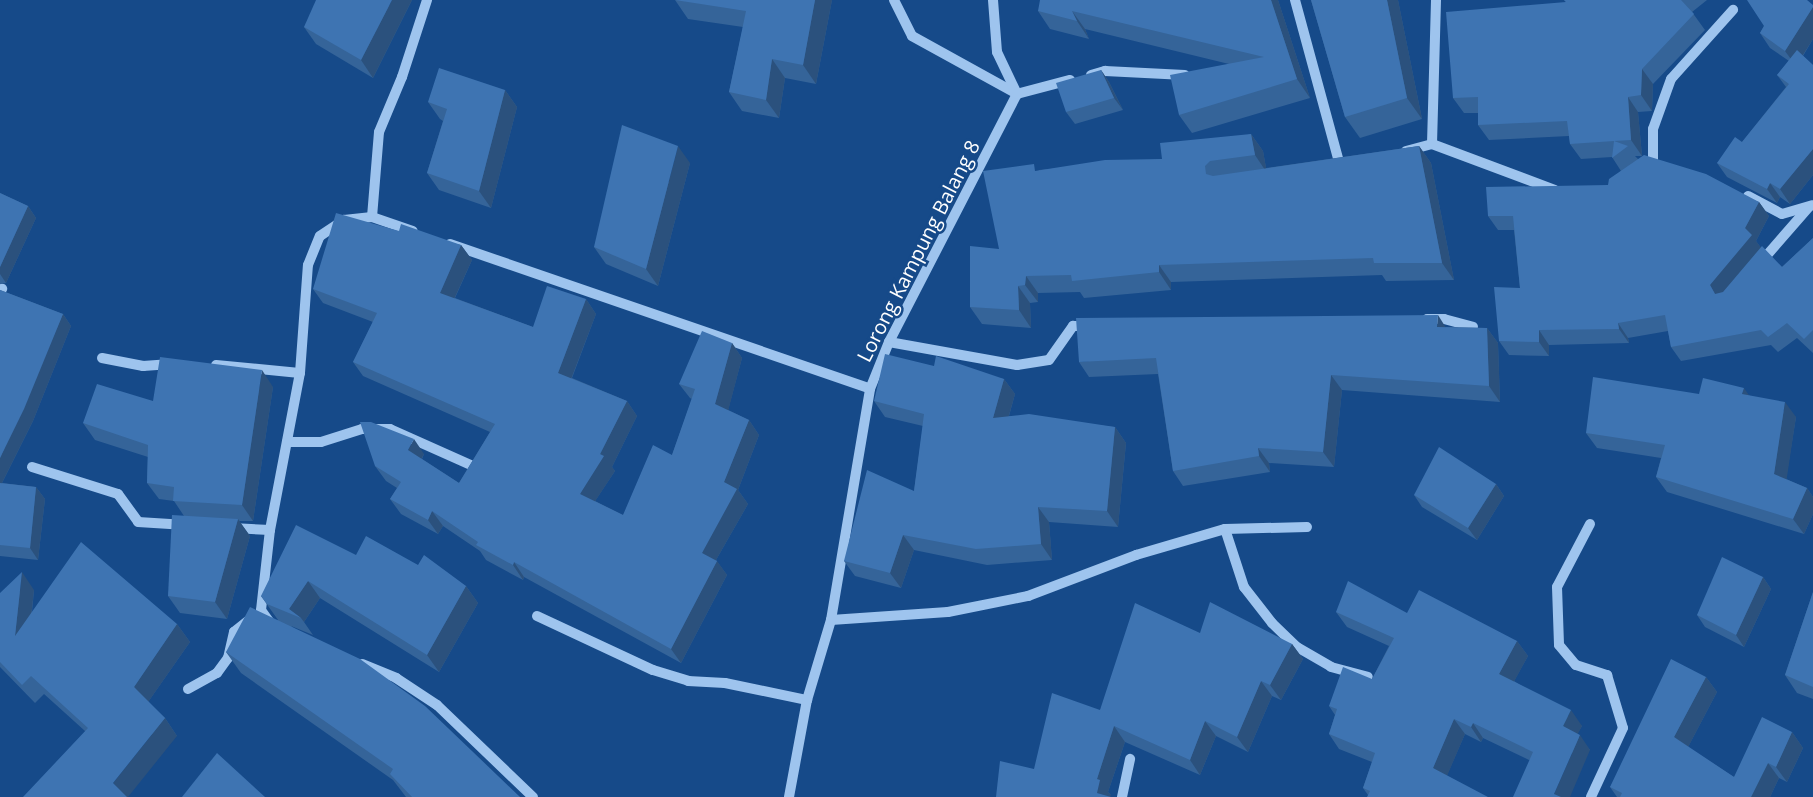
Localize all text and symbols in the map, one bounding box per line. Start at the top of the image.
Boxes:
street label: Lorong Kampung Balang 8 [852,136,984,366]

